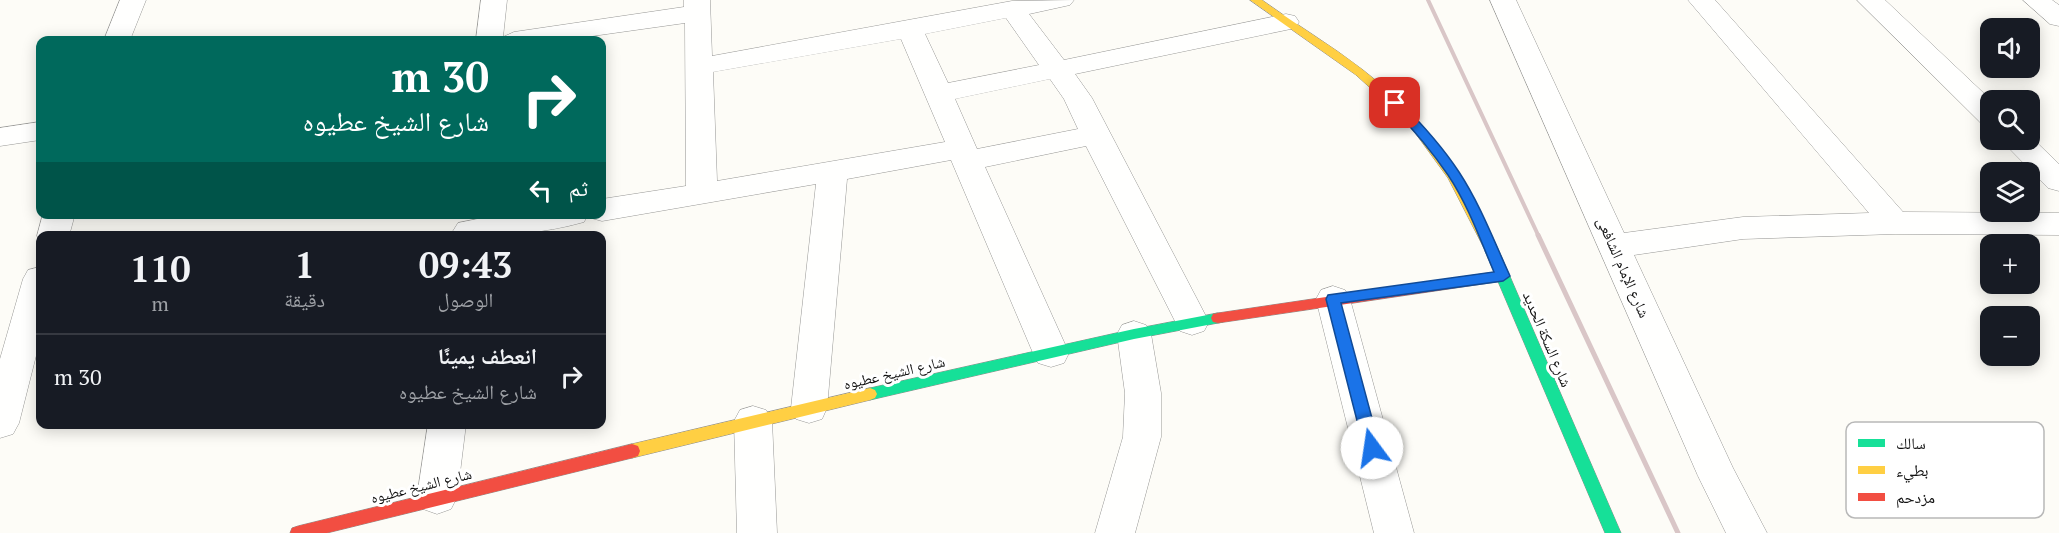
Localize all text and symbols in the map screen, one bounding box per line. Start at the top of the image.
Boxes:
map controls [1980,18,2040,366]
button: sound [1980,18,2040,78]
text: 30 m [391,48,489,104]
icon: right [510,60,588,138]
pin [1369,77,1420,128]
icon: arrive [1378,86,1411,119]
button: search [1980,90,2040,150]
text: شارع الشيخ عطيوه [303,103,489,139]
button: layers [1980,162,2040,222]
text: ثم [569,173,588,202]
icon: left [524,174,557,207]
street label: شارع الإمام الشافعى [1592,213,1655,321]
button: + [1980,234,2040,294]
text: 1 [294,241,315,288]
text: 09:43 [419,241,512,288]
text: 110 [130,245,191,292]
text: دقيقة [284,286,325,313]
text: الوصول [438,286,493,313]
street label: شارع السكة الحديد [1518,288,1577,390]
text: m [152,290,169,317]
button: − [1980,306,2040,366]
text: انعطف يمينًا [438,341,537,370]
street label: شارع الشيخ عطيوه [841,351,947,394]
icon: right [555,360,588,393]
text: 30 m [54,362,102,391]
text: شارع الشيخ عطيوه [399,378,537,405]
position arrow [1340,416,1404,480]
legend [1846,422,2044,518]
text: سالك [1896,432,1926,454]
text: بطيء [1896,459,1928,483]
street label: شارع الشيخ عطيوه [368,463,474,508]
text: مزدحم [1896,486,1935,508]

